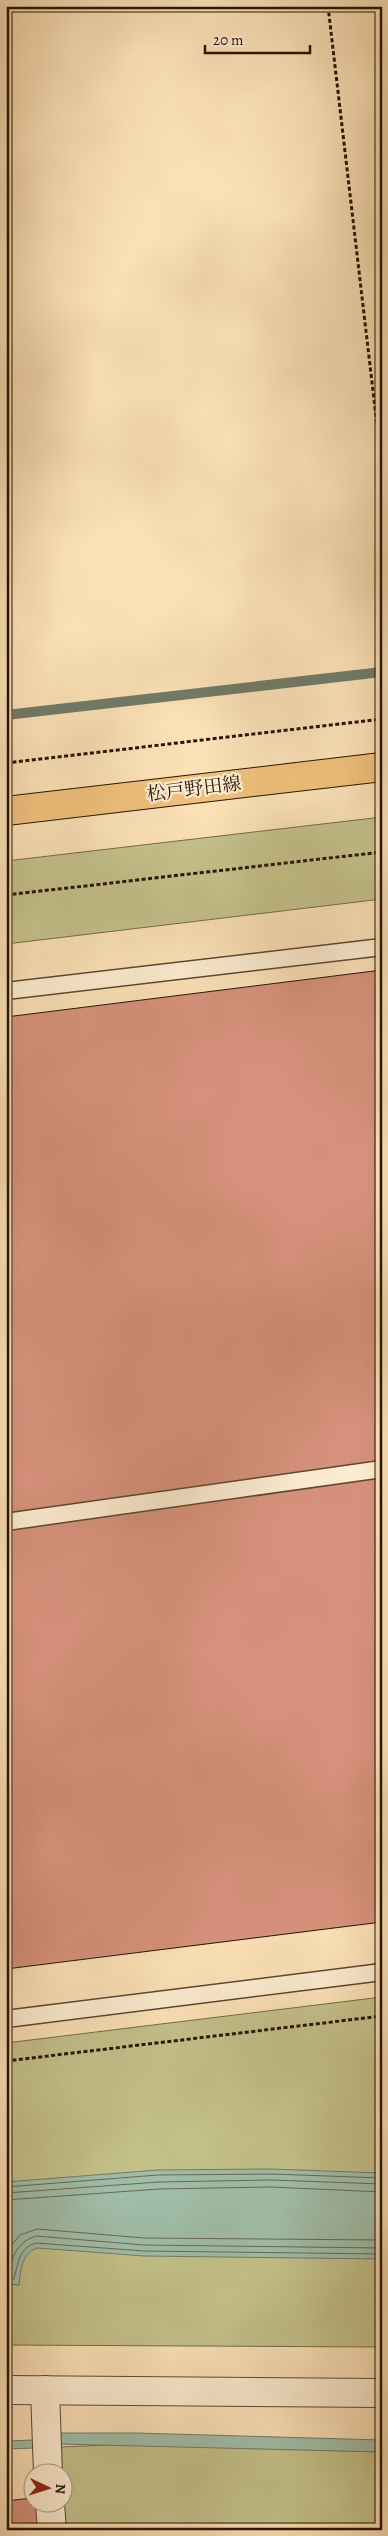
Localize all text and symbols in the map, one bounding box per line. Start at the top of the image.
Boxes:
scale bar [205,22,310,54]
text: 20 m [213,30,244,50]
street label: 松戸野田線 [145,770,243,808]
north arrow [22,2464,72,2514]
text: N [51,2483,70,2495]

